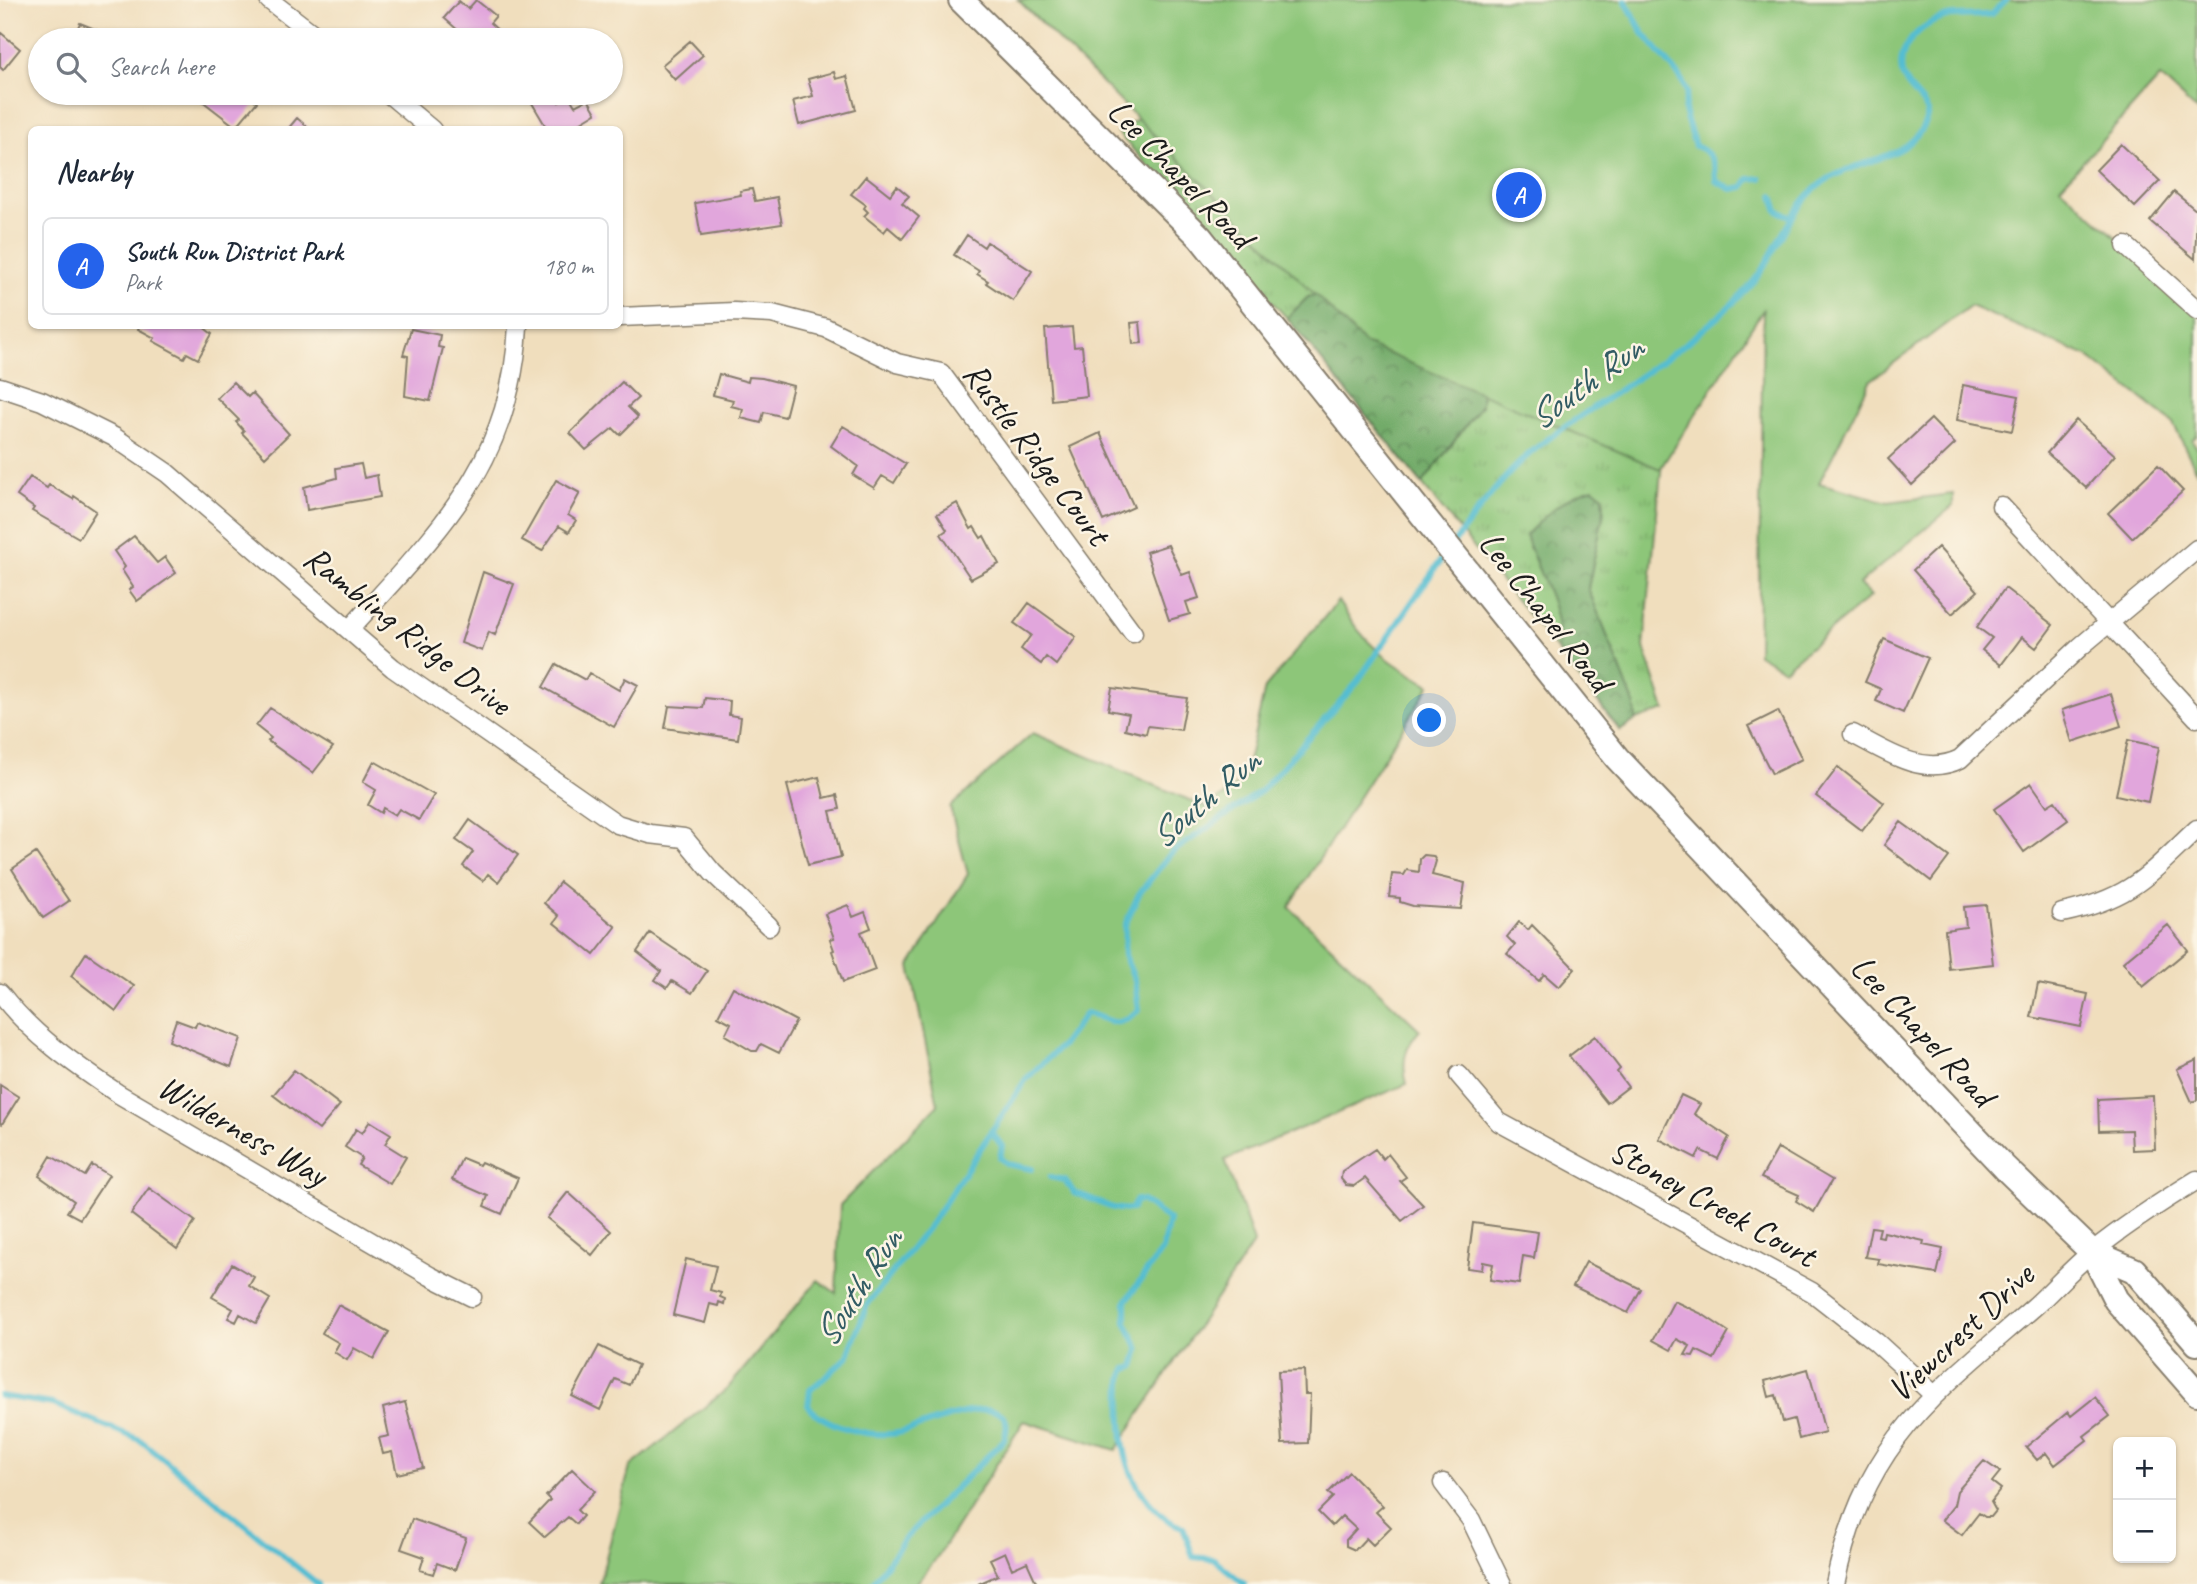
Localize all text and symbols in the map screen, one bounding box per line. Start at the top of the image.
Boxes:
search box [28,28,623,105]
icon: search [52,48,90,86]
text: Search here [108,50,214,83]
street label: Lee Chapel Road [1098,89,1267,262]
text: Nearby [56,153,132,191]
pin: A [1496,169,1542,221]
text: South Run District Park [125,235,342,268]
text: A [75,252,87,281]
text: 180 m [544,252,593,281]
text: Park [125,268,161,297]
water label: South Run [1518,323,1655,440]
street label: Rustle Ridge Court [953,353,1122,556]
street label: Lee Chapel Road [1469,522,1626,705]
street label: Rambling Ridge Drive [295,535,523,727]
your location [1412,703,1446,737]
water label: South Run [1139,736,1272,859]
street label: Lee Chapel Road [1841,945,2008,1120]
street label: Wilderness Way [150,1064,338,1198]
street label: Stoney Creek Court [1602,1127,1827,1279]
water label: South Run [802,1217,915,1355]
street label: Viewcrest Drive [1878,1251,2045,1412]
map controls [2113,1437,2176,1563]
button: + [2113,1437,2176,1500]
button: − [2113,1500,2176,1563]

